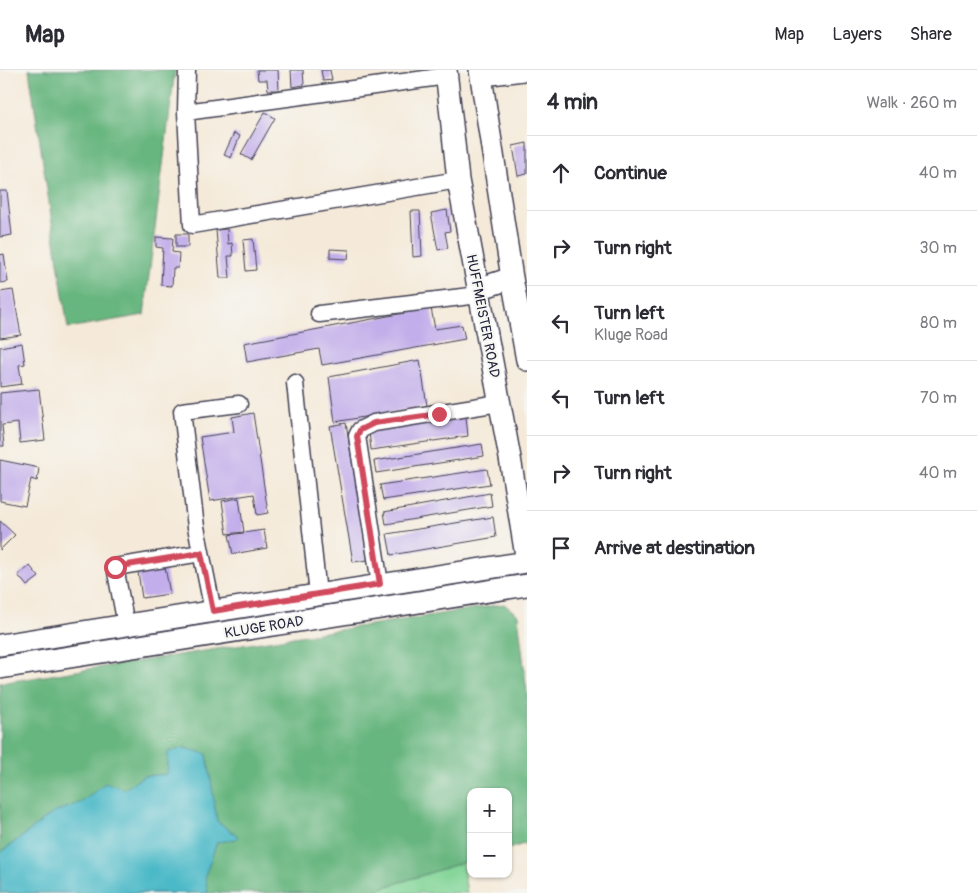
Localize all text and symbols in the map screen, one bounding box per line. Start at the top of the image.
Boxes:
text: Map [25,20,65,49]
text: Map [775,23,804,46]
text: Layers [832,23,882,46]
text: Share [910,23,952,46]
text: 4 min [547,89,598,116]
text: Walk · 260 m [866,93,957,113]
icon: ahead [547,159,575,187]
text: Continue [594,161,667,185]
text: 40 m [919,163,957,183]
icon: right [547,234,575,262]
text: Turn right [594,236,672,260]
text: 30 m [919,238,957,258]
street label: HUFFMEISTER ROAD [463,253,503,379]
text: Turn left [594,301,664,325]
icon: left [547,309,575,337]
text: 80 m [920,313,957,333]
text: Kluge Road [594,325,668,345]
icon: left [547,384,575,412]
text: Turn left [594,386,664,410]
text: 70 m [920,388,957,408]
route end [428,403,451,426]
icon: right [547,459,575,487]
text: Turn right [594,461,672,485]
text: 40 m [919,463,957,483]
icon: arrive [547,534,575,562]
text: Arrive at destination [594,536,755,560]
route start [104,556,127,579]
street label: KLUGE ROAD [223,612,305,642]
map controls [467,788,512,878]
button: + [467,788,512,833]
button: − [467,833,512,878]

